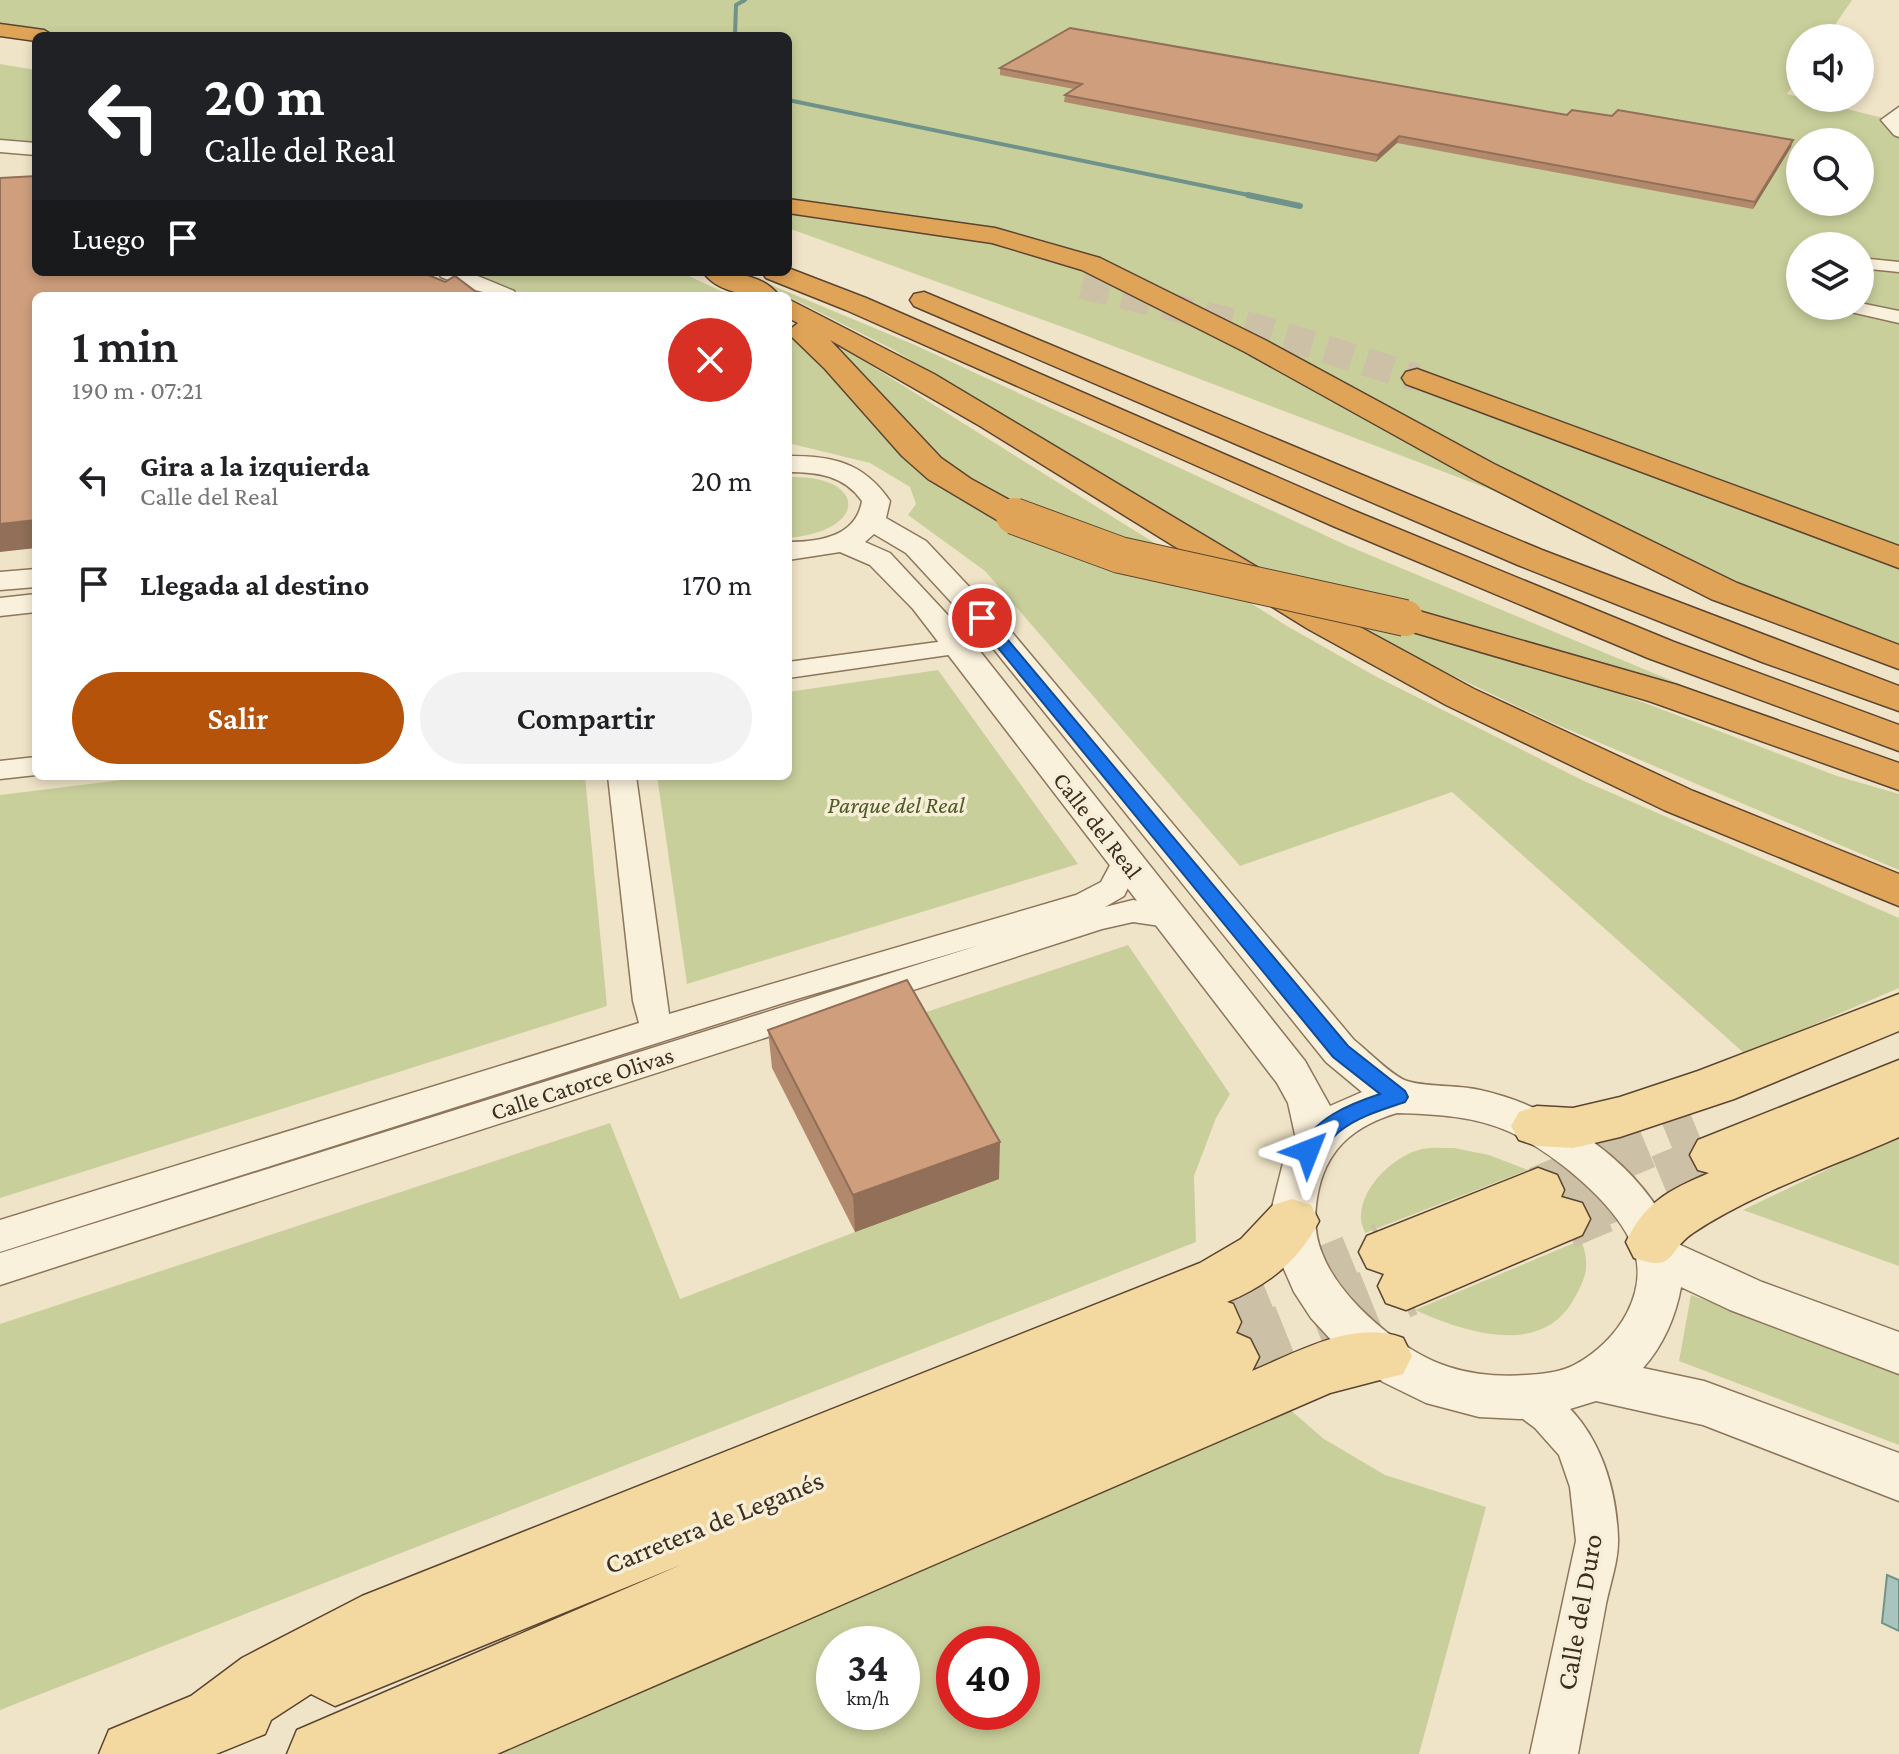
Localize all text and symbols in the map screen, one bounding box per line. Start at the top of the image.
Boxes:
map controls [1786,24,1874,320]
button: sound [1786,24,1874,112]
icon: left [72,64,176,168]
text: 20 m [204,65,325,127]
button: search [1786,128,1874,216]
text: Calle del Real [204,130,396,170]
icon: arrive [161,216,205,260]
text: Luego [72,222,145,255]
button: layers [1786,232,1874,320]
button: close [668,318,752,402]
text: 1 min [72,319,179,372]
text: 190 m · 07:21 [72,376,203,405]
text: Gira a la izquierda [140,449,370,482]
icon: left [72,458,116,502]
text: 20 m [691,464,752,497]
text: Calle del Real [140,482,278,511]
icon: arrive [72,562,116,606]
text: Llegada al destino [140,568,369,601]
text: 170 m [682,568,752,601]
pin [948,584,1016,652]
icon: arrive [960,596,1004,640]
button: Salir [72,672,404,764]
button: Compartir [420,672,752,764]
street label: Calle del Real [1048,766,1148,884]
park label: Parque del Real [827,791,966,818]
street label: Calle Catorce Olivas [487,1041,677,1125]
position arrow [1266,1109,1350,1193]
street label: Carretera de Leganés [600,1464,828,1580]
street label: Calle del Duro [1550,1532,1608,1692]
speed limit sign: 40 [936,1626,1040,1730]
text: 34 [847,1645,889,1690]
text: km/h [846,1687,890,1709]

